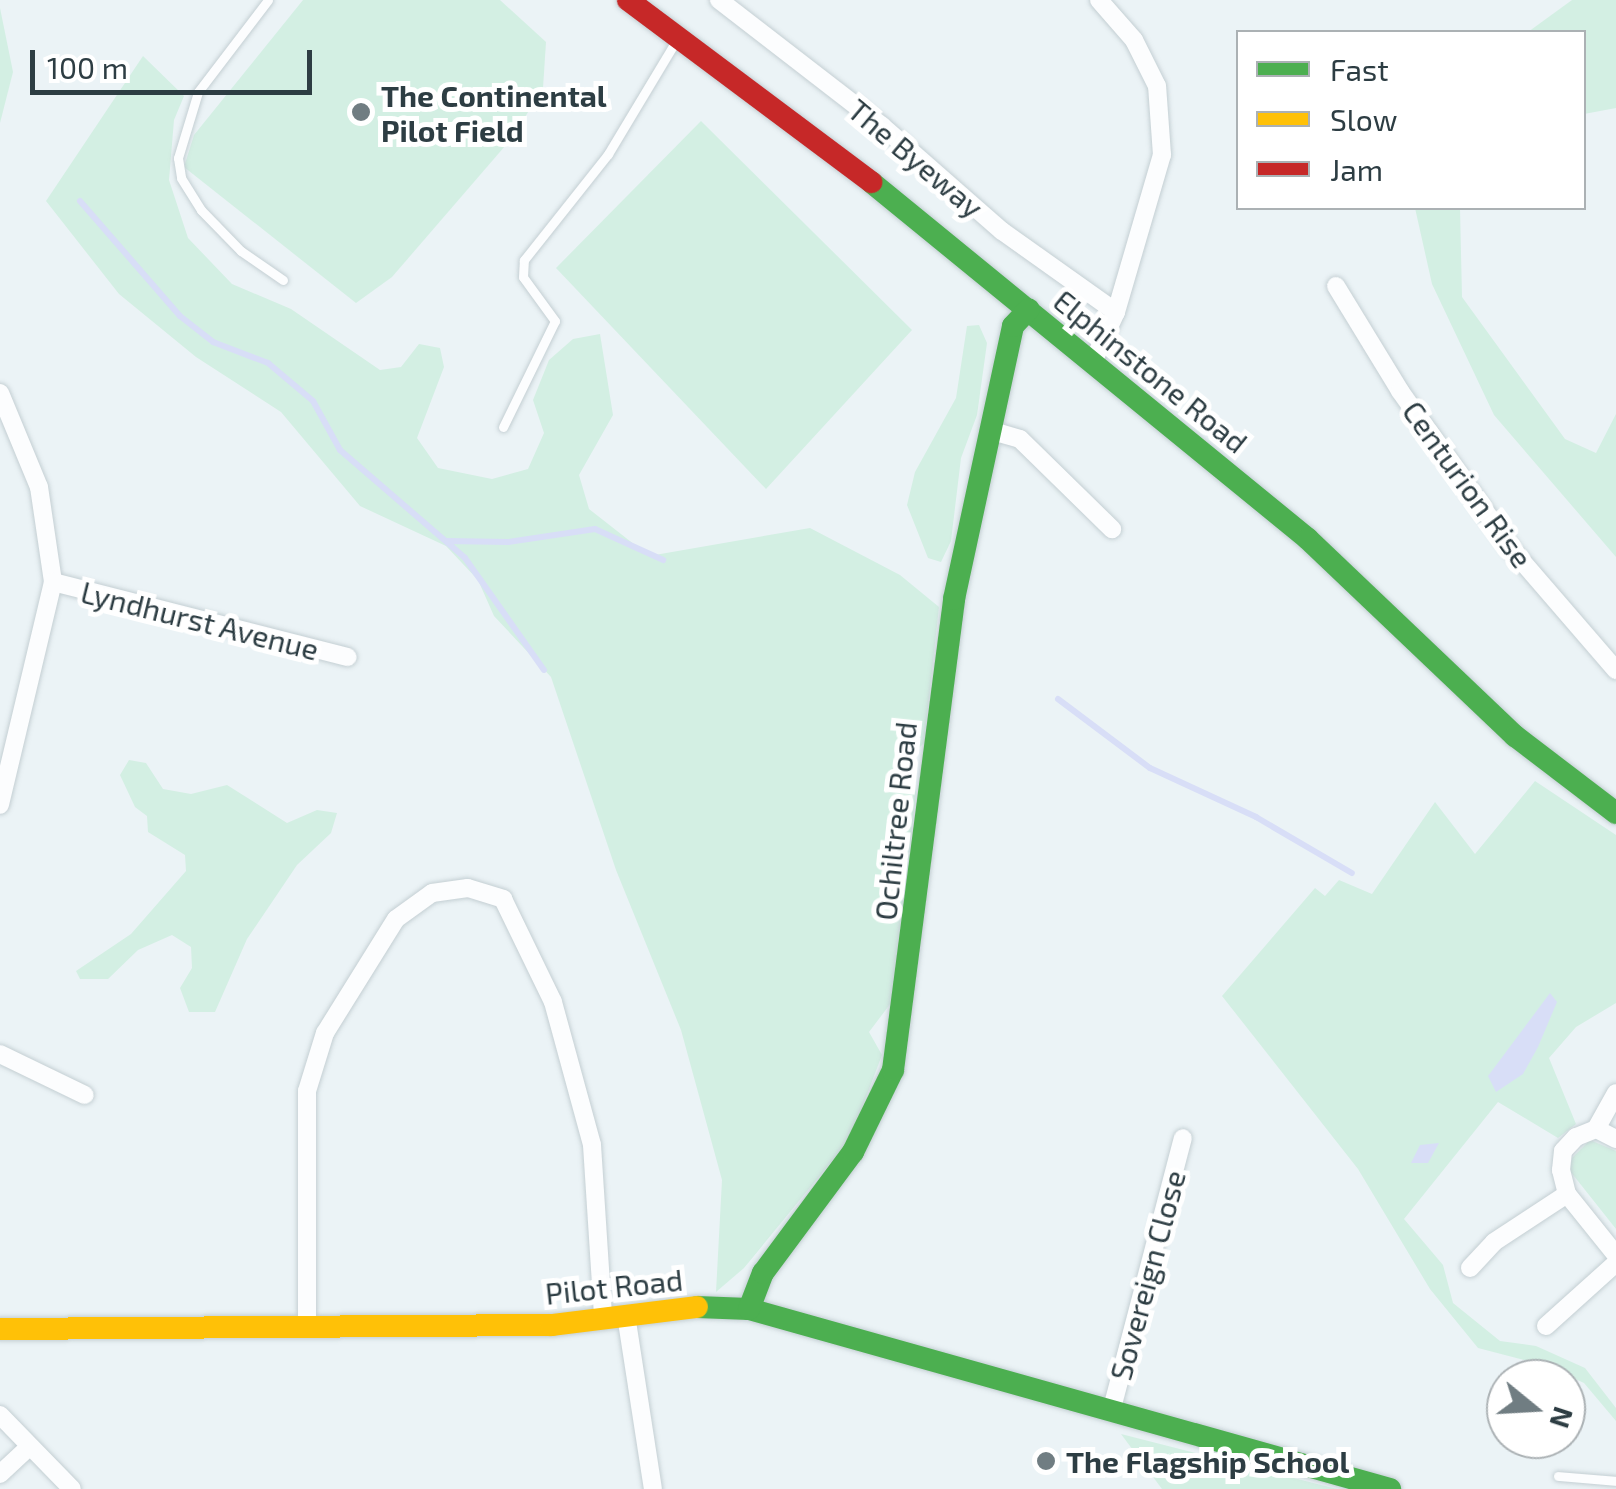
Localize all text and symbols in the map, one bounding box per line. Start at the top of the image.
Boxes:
scale bar [35,30,318,92]
legend [1236,30,1586,210]
text: 100 m [47,49,128,85]
text: Fast [1330,51,1389,87]
place label: The Continental Pilot Field [381,77,607,148]
street label: The Byeway [841,91,991,225]
marker: The Continental Pilot Field [350,101,372,123]
text: Slow [1330,101,1397,137]
text: Jam [1330,151,1383,187]
street label: Elphinstone Road [1047,282,1255,460]
street label: Centurion Rise [1396,394,1540,574]
street label: Lyndhurst Avenue [77,573,323,667]
street label: Ochiltree Road [867,720,923,922]
street label: Sovereign Close [1102,1166,1192,1384]
street label: Pilot Road [543,1261,685,1311]
north arrow [1486,1359,1586,1459]
text: N [1543,1403,1582,1433]
place label: The Flagship School [1066,1443,1349,1479]
marker: The Flagship School [1035,1450,1057,1472]

